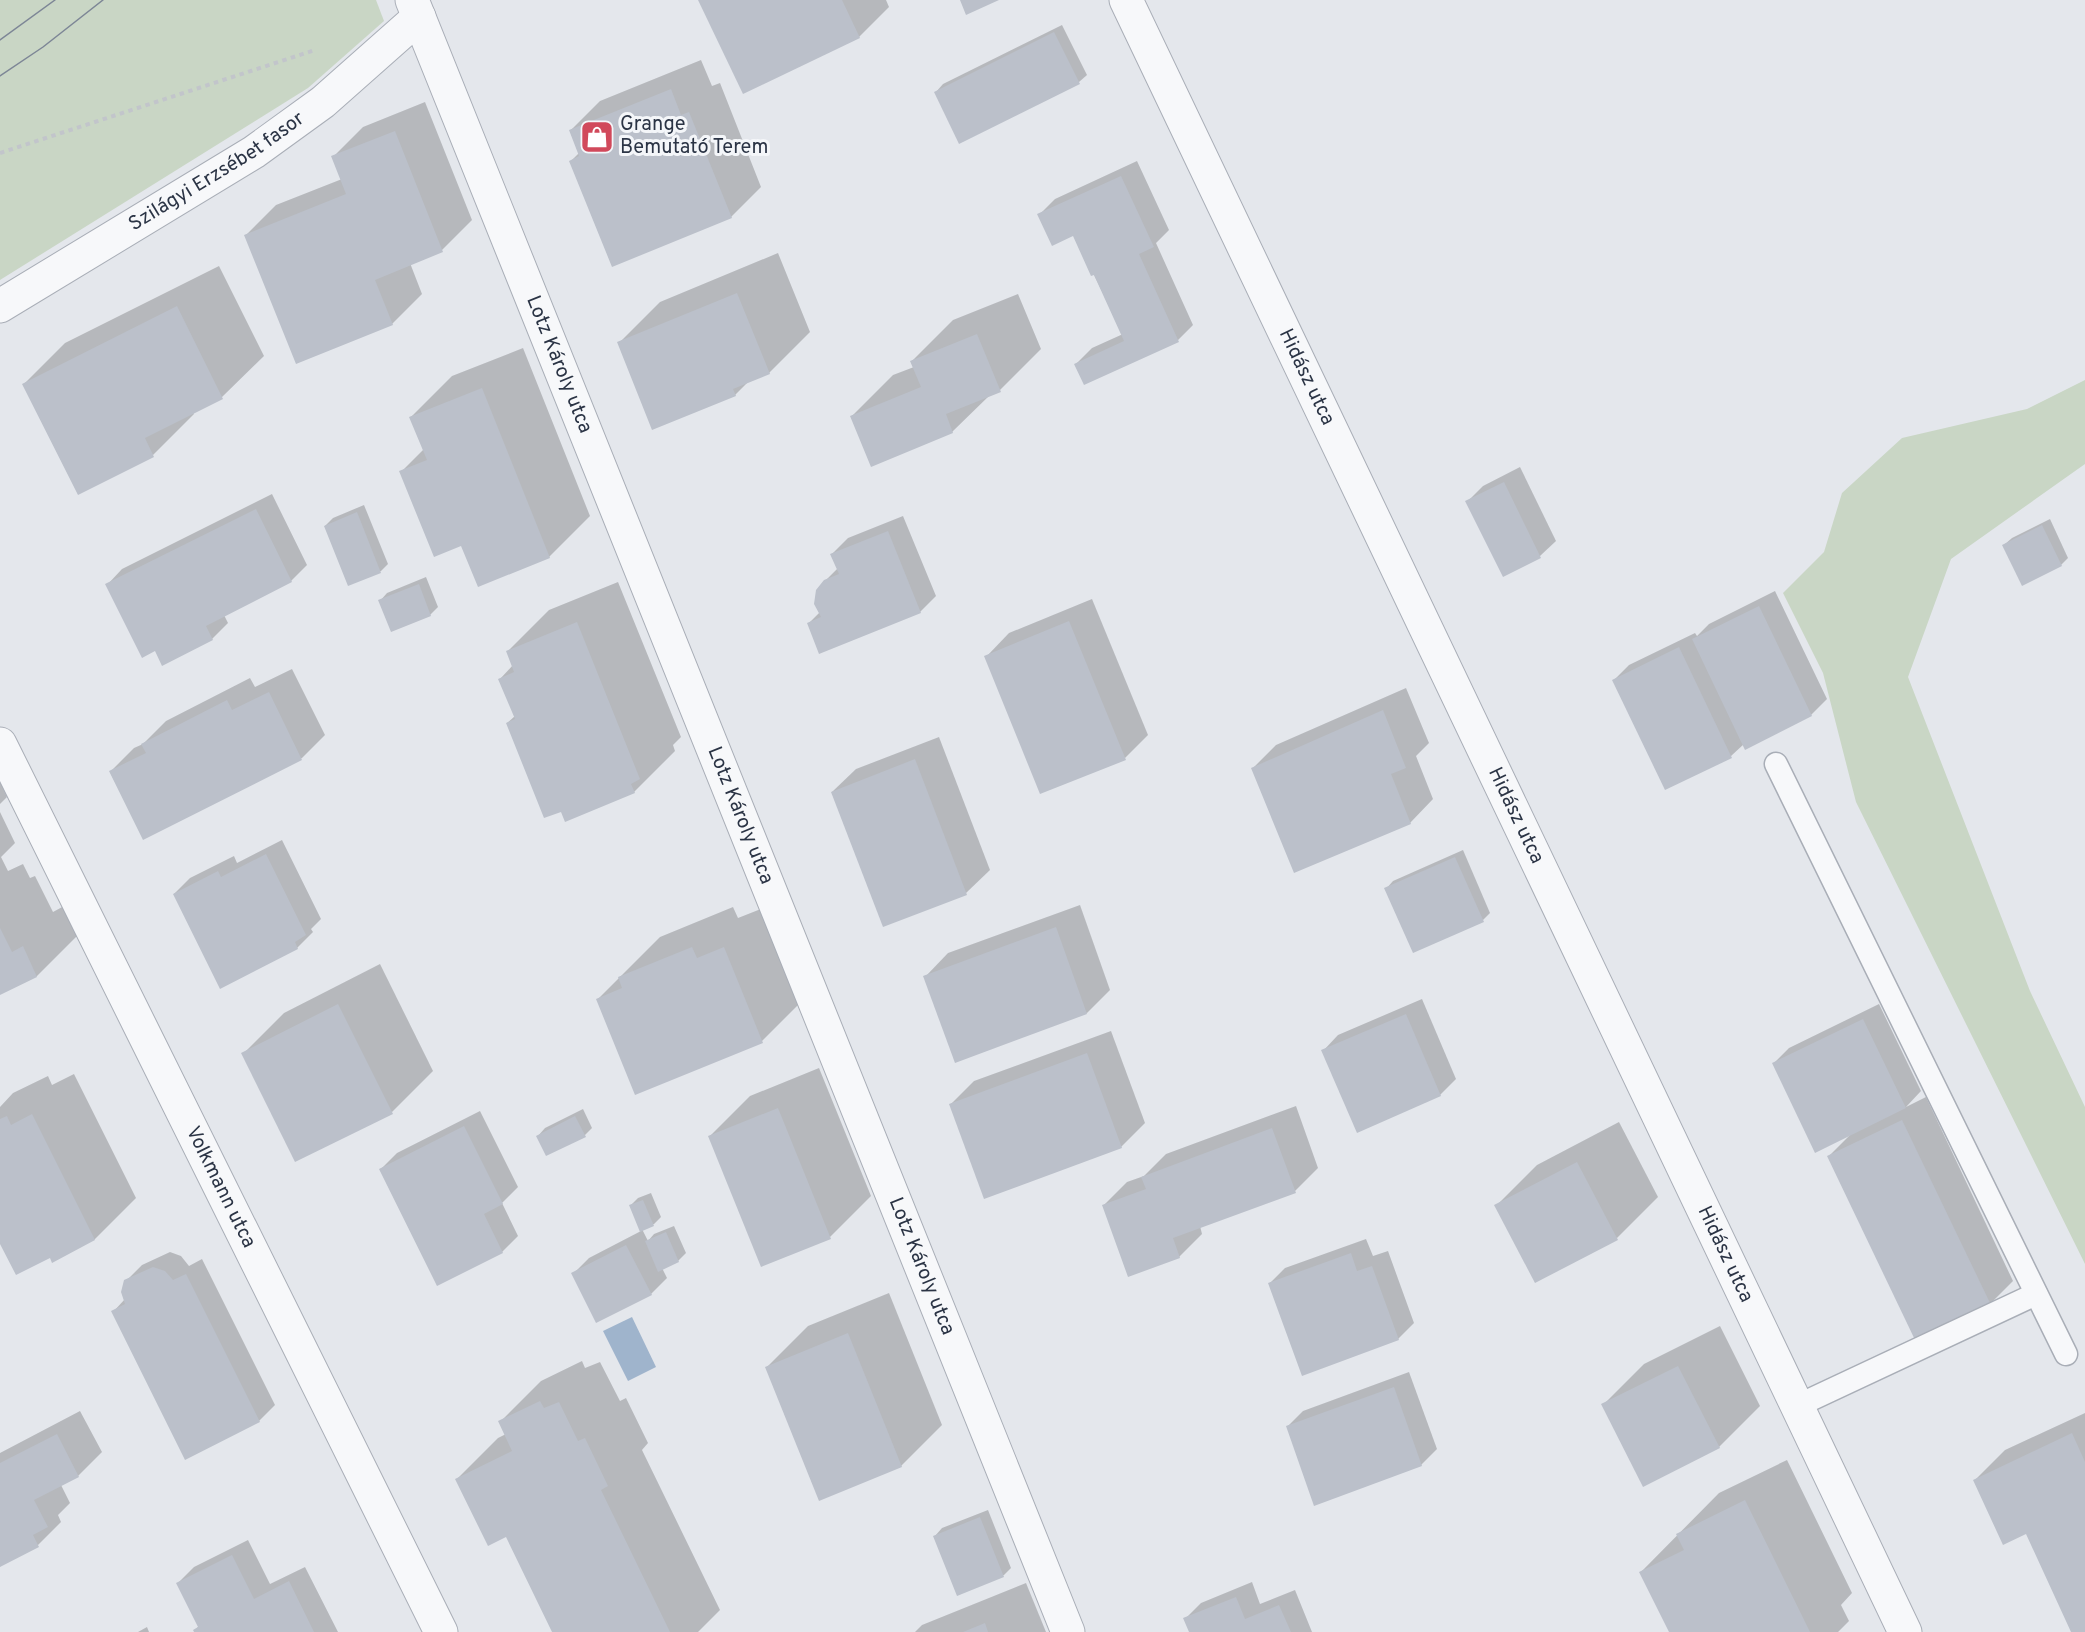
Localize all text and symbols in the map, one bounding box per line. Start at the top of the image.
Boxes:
street label: Szilágyi Erzsébet fasor [124,106,310,238]
place label: Grange Bemutató Terem [620,112,768,161]
shop icon: Grange Bemutató Terem [579,119,615,155]
street label: Lotz Károly utca [519,292,598,437]
street label: Hidász utca [1272,325,1340,430]
street label: Lotz Károly utca [701,743,779,888]
street label: Hidász utca [1481,763,1550,868]
street label: Volkmann utca [179,1122,261,1253]
street label: Lotz Károly utca [882,1194,960,1339]
street label: Hidász utca [1691,1202,1759,1307]

